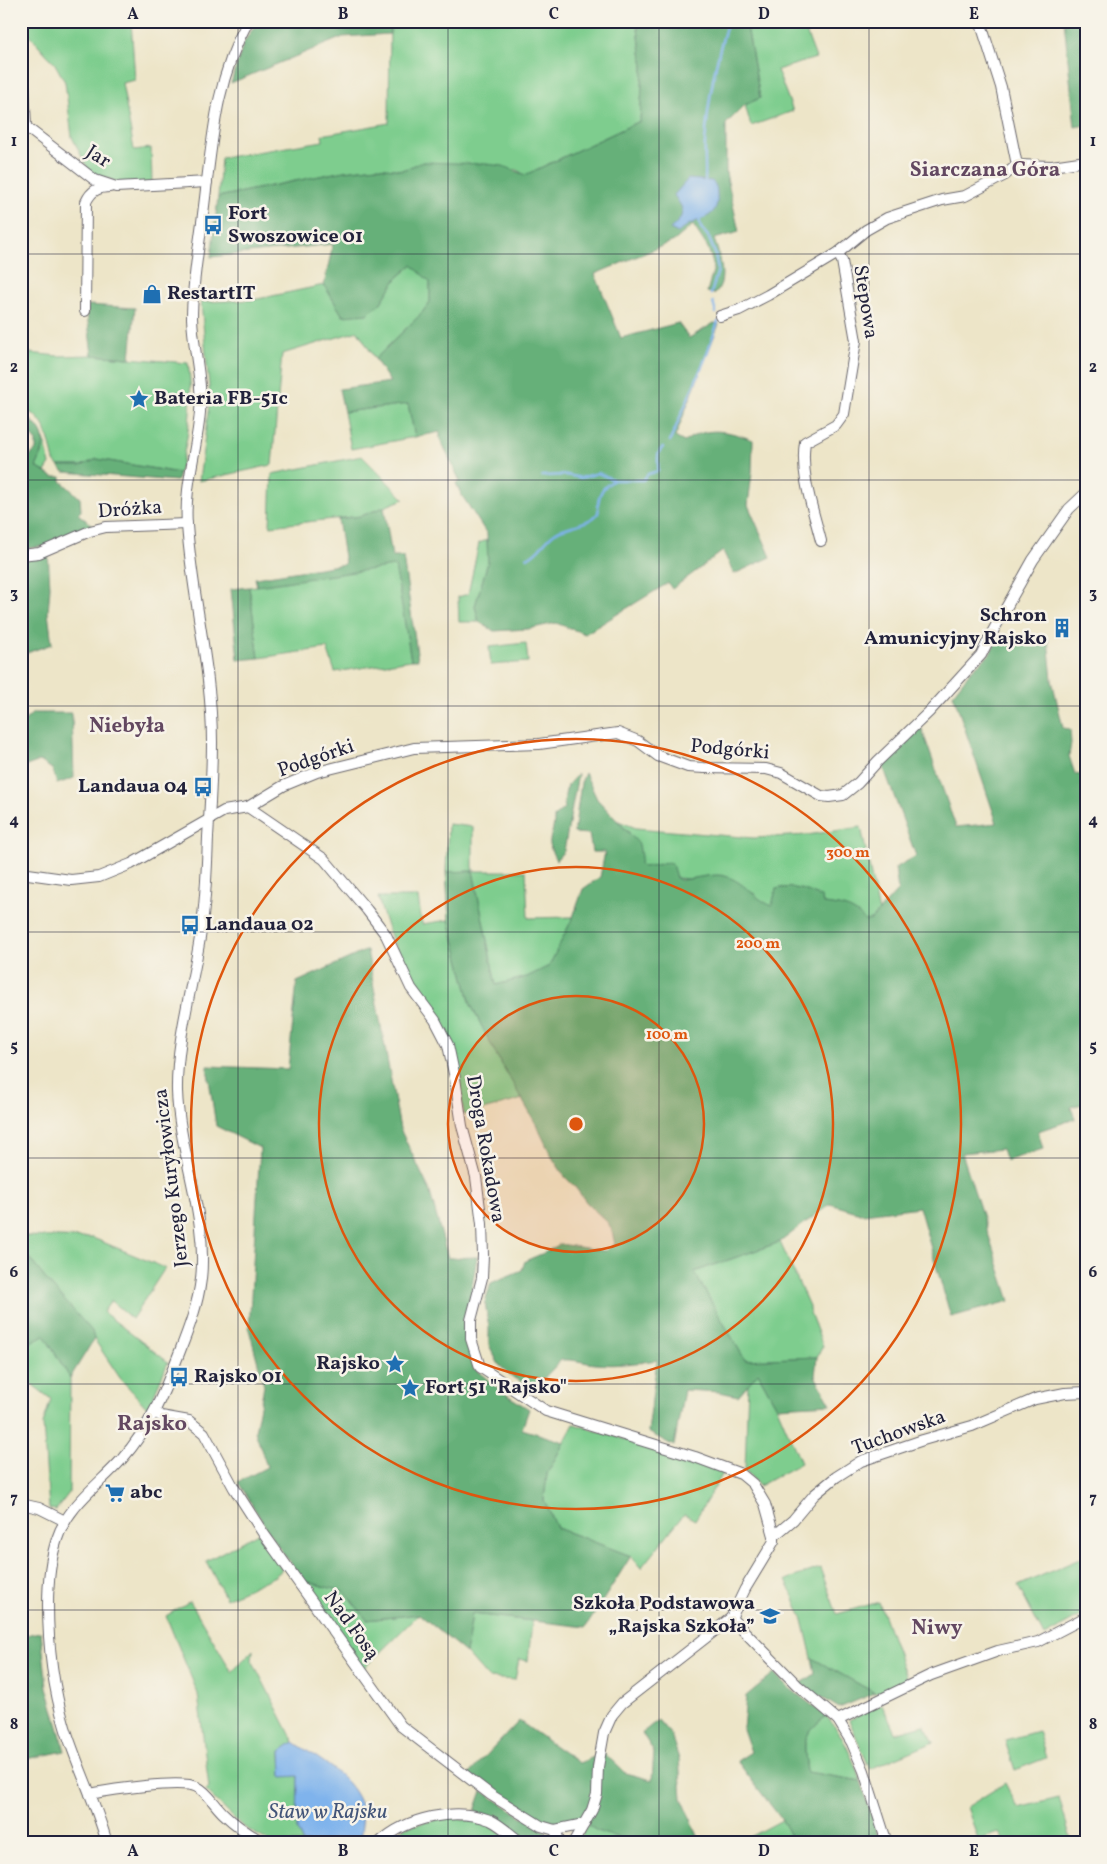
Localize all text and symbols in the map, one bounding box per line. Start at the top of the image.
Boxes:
text: A [127,4,139,26]
text: B [338,4,349,26]
text: C [549,4,559,26]
text: D [758,4,770,26]
text: E [969,4,979,26]
text: 1 [11,131,17,153]
text: 1 [1090,131,1096,153]
street label: Jar [80,139,116,175]
district label: Siarczana Góra [910,156,1060,185]
place label: Fort Swoszowice 01 [228,200,363,251]
bus stop icon: Fort Swoszowice 01 [202,214,224,236]
street label: Stepowa [845,263,885,341]
place label: RestartIT [167,280,256,308]
shop icon: RestartIT [141,283,163,305]
text: 2 [10,357,18,379]
text: 2 [1089,357,1097,379]
place label: Bateria FB-51c [154,385,288,413]
place icon: Bateria FB-51c [128,388,150,410]
street label: Dróżka [97,494,163,526]
text: 3 [10,583,18,605]
text: 3 [1089,583,1097,605]
place label: Schron Amunicyjny Rajsko [864,602,1047,653]
building icon: Schron Amunicyjny Rajsko [1051,617,1073,639]
district label: Niebyła [89,712,165,741]
street label: Podgórki [274,733,358,785]
street label: Podgórki [689,733,771,767]
place label: Landaua 04 [78,773,188,801]
bus stop icon: Landaua 04 [192,776,214,798]
text: 4 [9,810,19,832]
text: 4 [1088,810,1098,832]
text: 300 m [826,843,870,864]
place label: Landaua 02 [205,911,314,939]
bus stop icon: Landaua 02 [179,914,201,936]
text: 200 m [736,934,780,955]
text: 100 m [646,1025,689,1046]
text: 5 [10,1036,18,1058]
text: 5 [1089,1036,1097,1058]
street label: Droga Rokadowa [458,1073,512,1225]
street label: Jerzego Kuryłowicza [147,1087,197,1269]
centre of rings [567,1115,585,1133]
text: 6 [10,1262,19,1284]
text: 6 [1089,1262,1098,1284]
place label: Rajsko [316,1350,380,1378]
place icon: Rajsko [384,1353,406,1375]
place label: Rajsko 01 [194,1363,282,1391]
bus stop icon: Rajsko 01 [168,1366,190,1388]
place label: Fort 51 "Rajsko" [425,1374,567,1402]
place icon: Fort 51 "Rajsko" [399,1377,421,1399]
street label: Tuchowska [848,1403,950,1463]
district label: Rajsko [117,1409,187,1440]
place label: abc [130,1479,162,1507]
supermarket icon: abc [104,1482,126,1504]
text: 7 [10,1488,18,1510]
text: 7 [1089,1488,1097,1510]
street label: Nad Fosą [316,1586,386,1666]
place label: Szkoła Podstawowa „Rajska Szkoła” [573,1590,755,1641]
school or university icon: Szkoła Podstawowa „Rajska Szkoła” [759,1605,781,1627]
district label: Niwy [912,1614,963,1643]
text: 8 [10,1714,18,1736]
text: 8 [1089,1714,1097,1736]
water label: Staw w Rajsku [268,1798,388,1827]
text: A [127,1841,139,1863]
text: B [338,1841,349,1863]
text: C [549,1841,559,1863]
text: D [758,1841,770,1863]
text: E [969,1841,979,1863]

